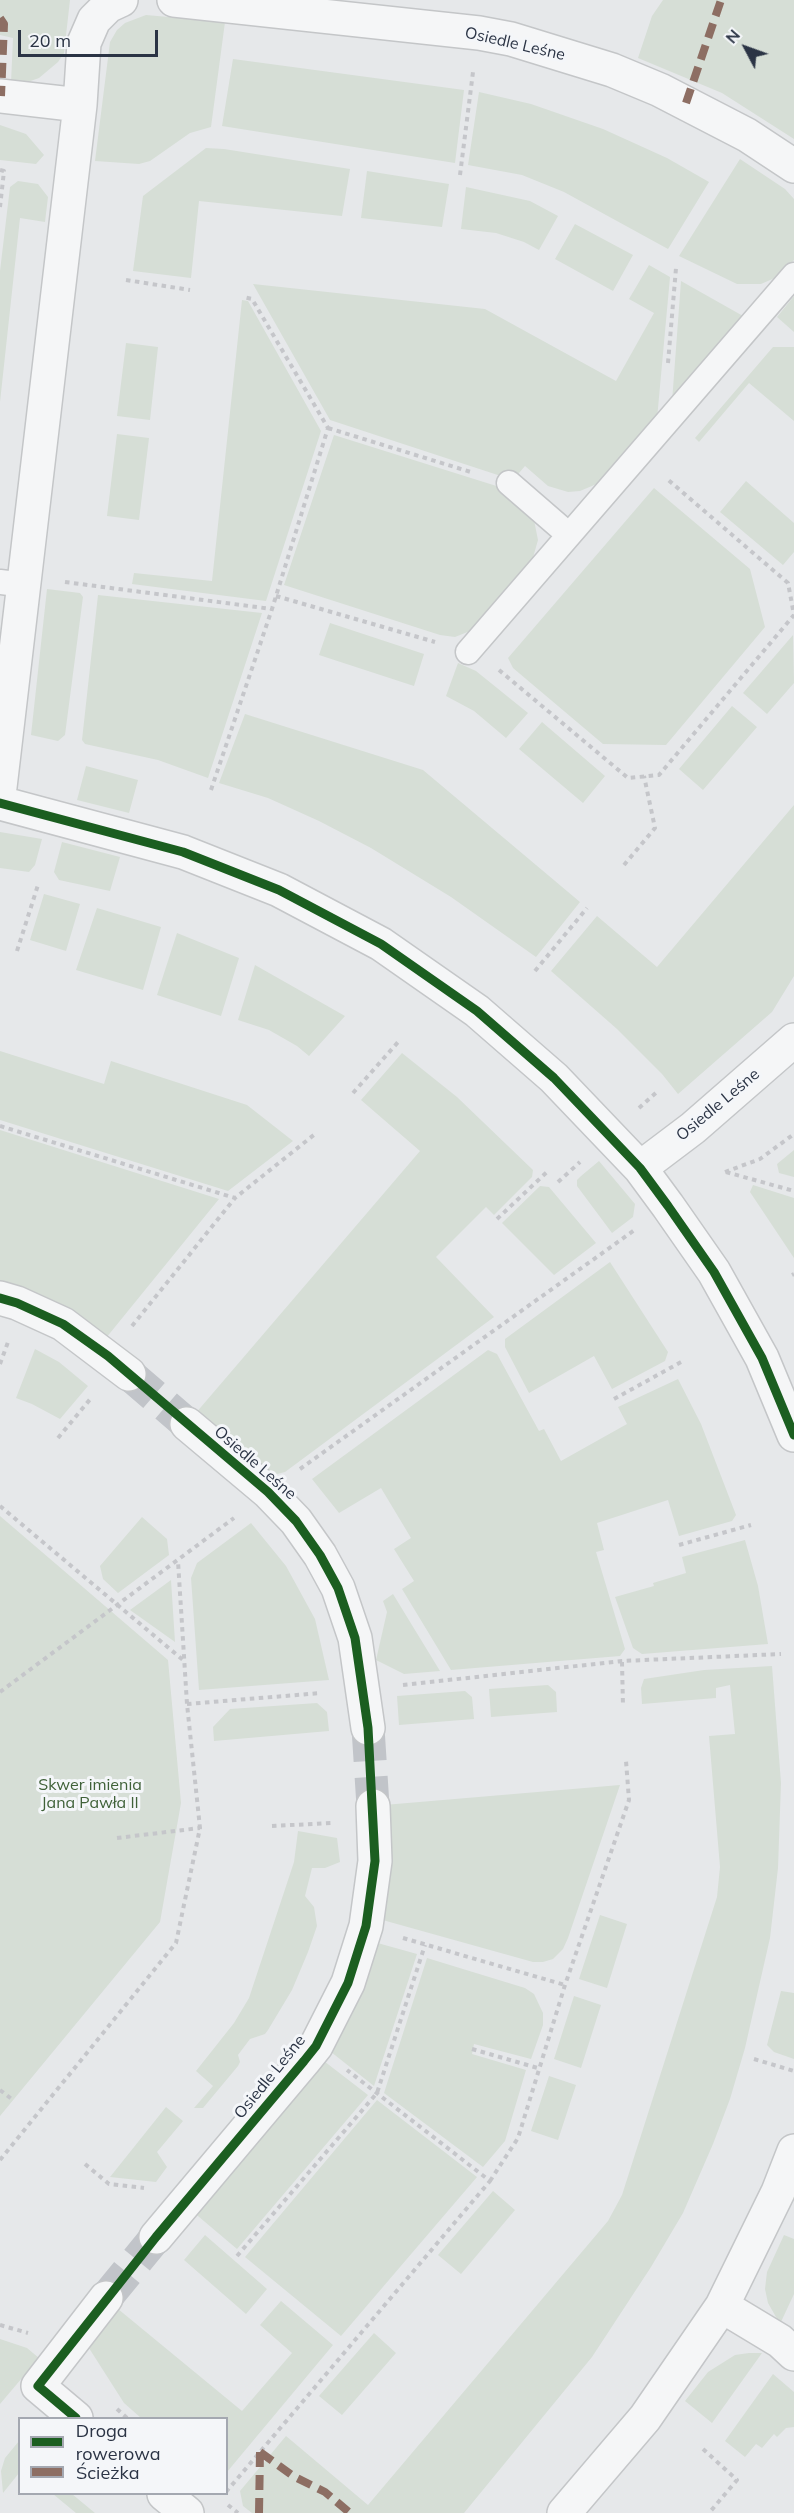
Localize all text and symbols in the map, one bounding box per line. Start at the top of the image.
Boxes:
scale bar [21,18,160,56]
north arrow [716,18,776,78]
street label: Osiedle Leśne [463,23,567,65]
text: N [721,25,744,47]
text: 20 m [29,29,71,52]
street label: Osiedle Leśne [673,1065,763,1145]
street label: Osiedle Leśne [210,1422,300,1504]
park label: Skwer imienia Jana Pawła II [38,1775,142,1813]
street label: Osiedle Leśne [230,2031,310,2123]
legend [18,2417,228,2495]
text: Droga rowerowa [76,2419,161,2465]
text: Ścieżka [76,2461,139,2484]

